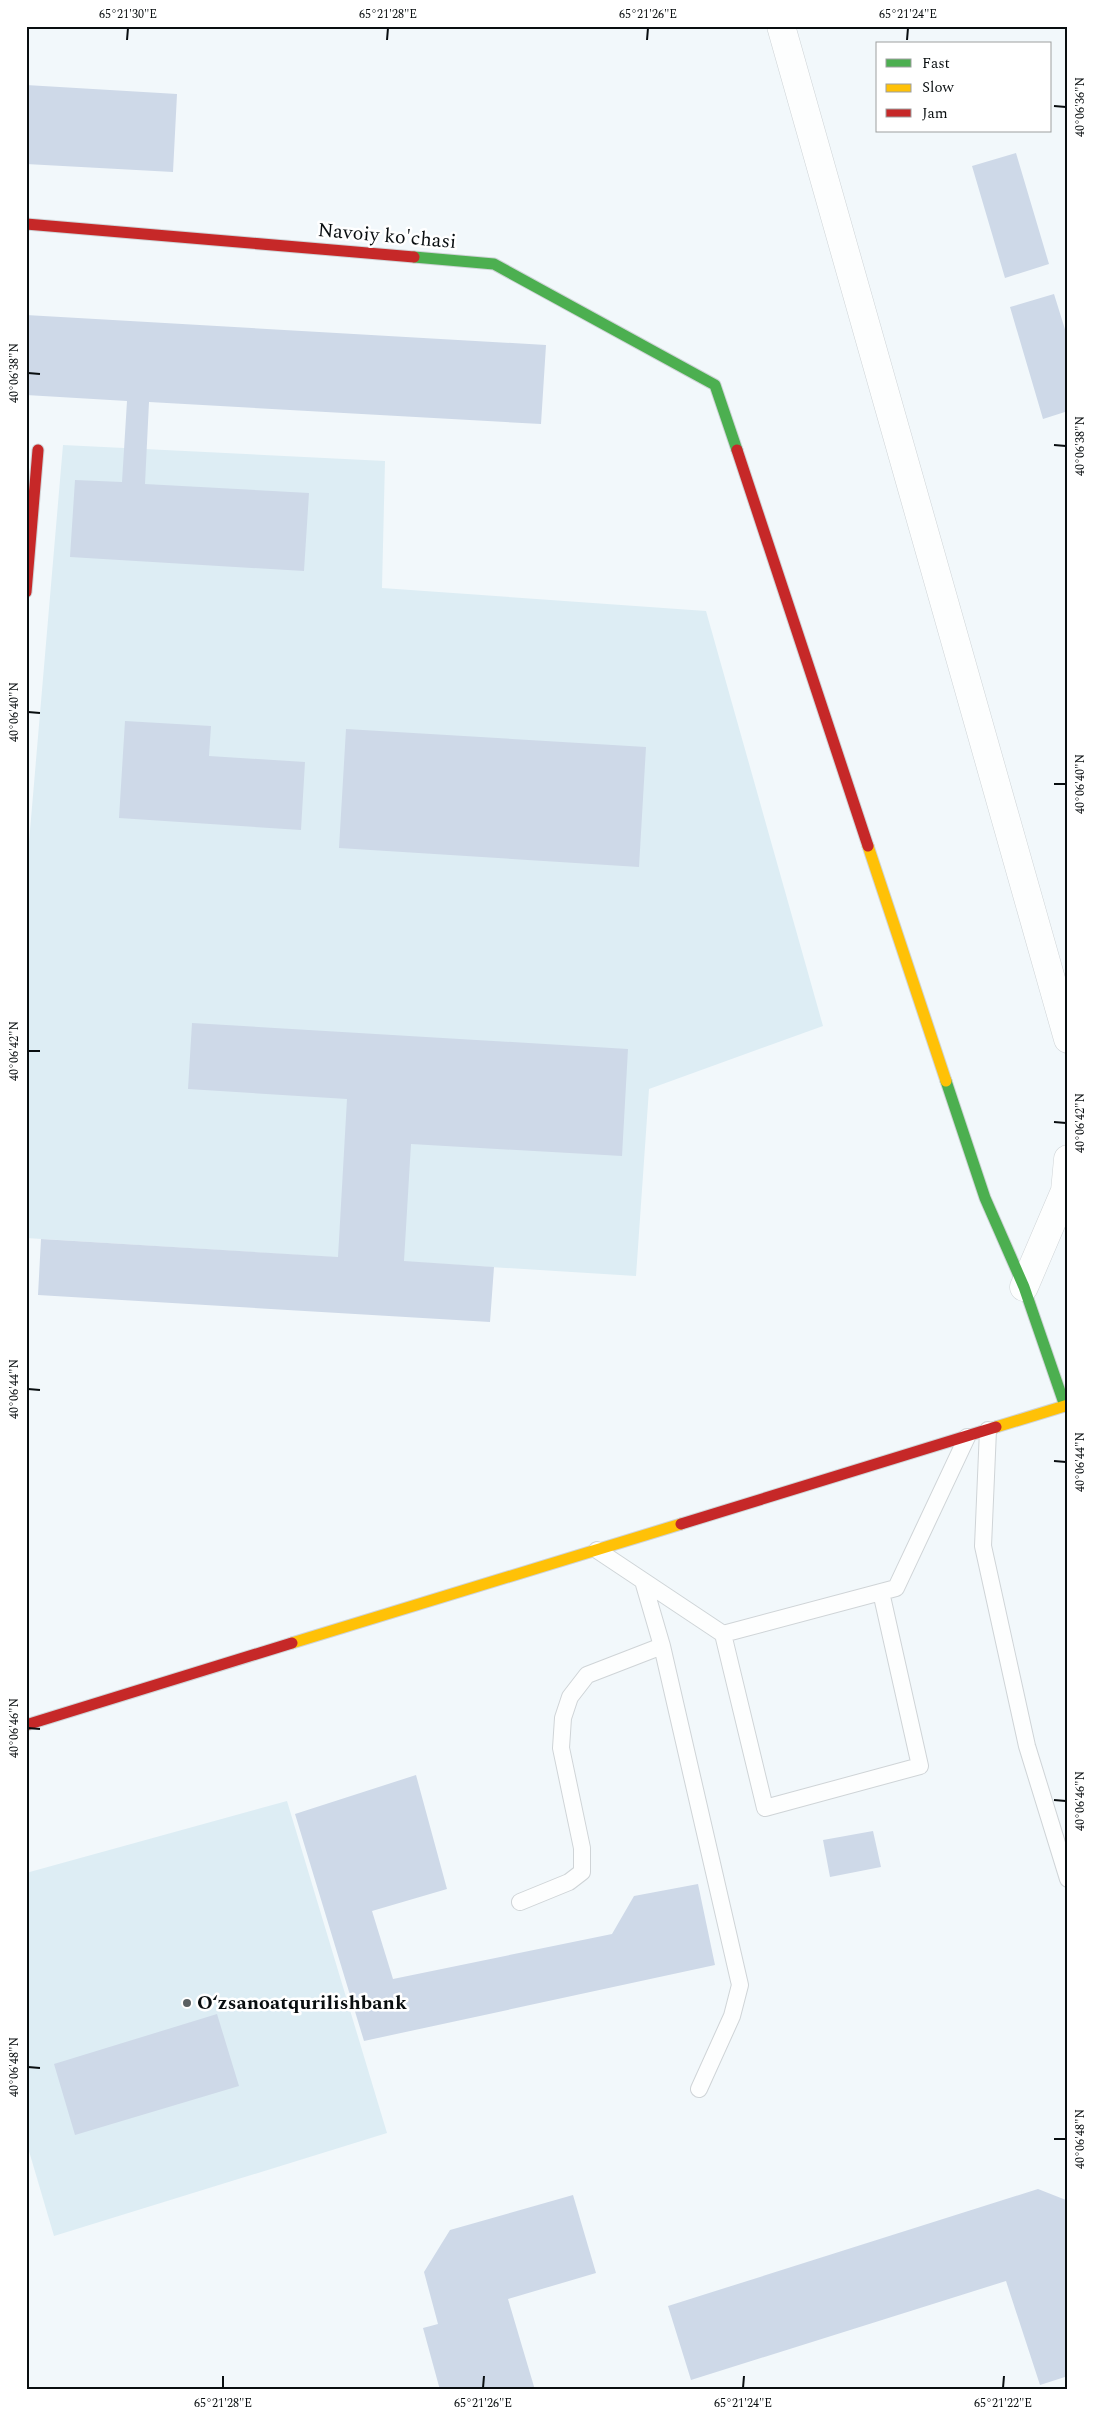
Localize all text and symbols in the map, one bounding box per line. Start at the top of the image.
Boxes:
text: 65°21'30"E [99,5,157,24]
text: 65°21'28"E [359,5,417,24]
text: 65°21'26"E [619,5,677,24]
text: 65°21'24"E [879,5,937,24]
legend [876,42,1052,132]
text: Fast [922,52,950,75]
text: Slow [922,76,954,99]
text: 40°06'36"N [1071,77,1090,137]
text: Jam [922,102,948,125]
street label: Navoiy ko'chasi [316,215,458,257]
text: 40°06'38"N [5,343,24,403]
text: 40°06'38"N [1071,416,1090,476]
text: 40°06'40"N [5,682,24,742]
text: 40°06'40"N [1071,754,1090,814]
text: 40°06'42"N [5,1021,24,1081]
text: 40°06'42"N [1071,1093,1090,1153]
text: 40°06'44"N [5,1359,24,1419]
text: 40°06'44"N [1071,1432,1090,1492]
text: 40°06'46"N [5,1698,24,1758]
text: 40°06'46"N [1071,1771,1090,1831]
place label: Oʻzsanoatqurilishbank [197,1988,407,2018]
marker: Oʻzsanoatqurilishbank [181,1997,193,2009]
text: 40°06'48"N [5,2037,24,2097]
text: 40°06'48"N [1071,2109,1090,2169]
text: 65°21'28"E [194,2394,252,2413]
text: 65°21'26"E [454,2394,512,2413]
text: 65°21'24"E [714,2394,772,2413]
text: 65°21'22"E [974,2394,1032,2413]

